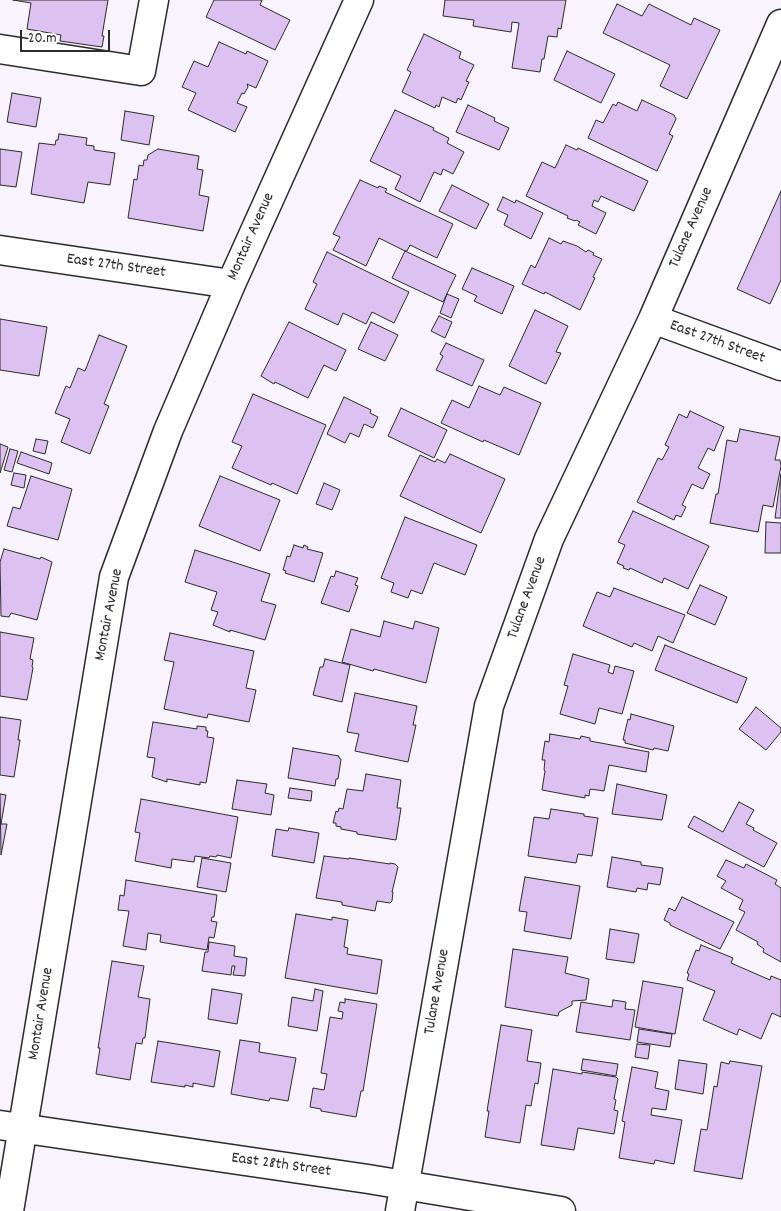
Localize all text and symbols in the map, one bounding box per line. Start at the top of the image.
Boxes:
scale bar [22,20,112,52]
text: 20 m [28,28,56,50]
street label: Tulane Avenue [666,185,718,271]
street label: Montair Avenue [224,190,280,284]
street label: East 27th Street [65,251,167,283]
street label: East 27th Street [667,317,767,369]
street label: Tulane Avenue [504,554,552,642]
street label: Montair Avenue [92,567,128,663]
street label: Tulane Avenue [421,948,455,1036]
street label: Montair Avenue [25,966,59,1062]
street label: East 28th Street [230,1150,332,1182]

